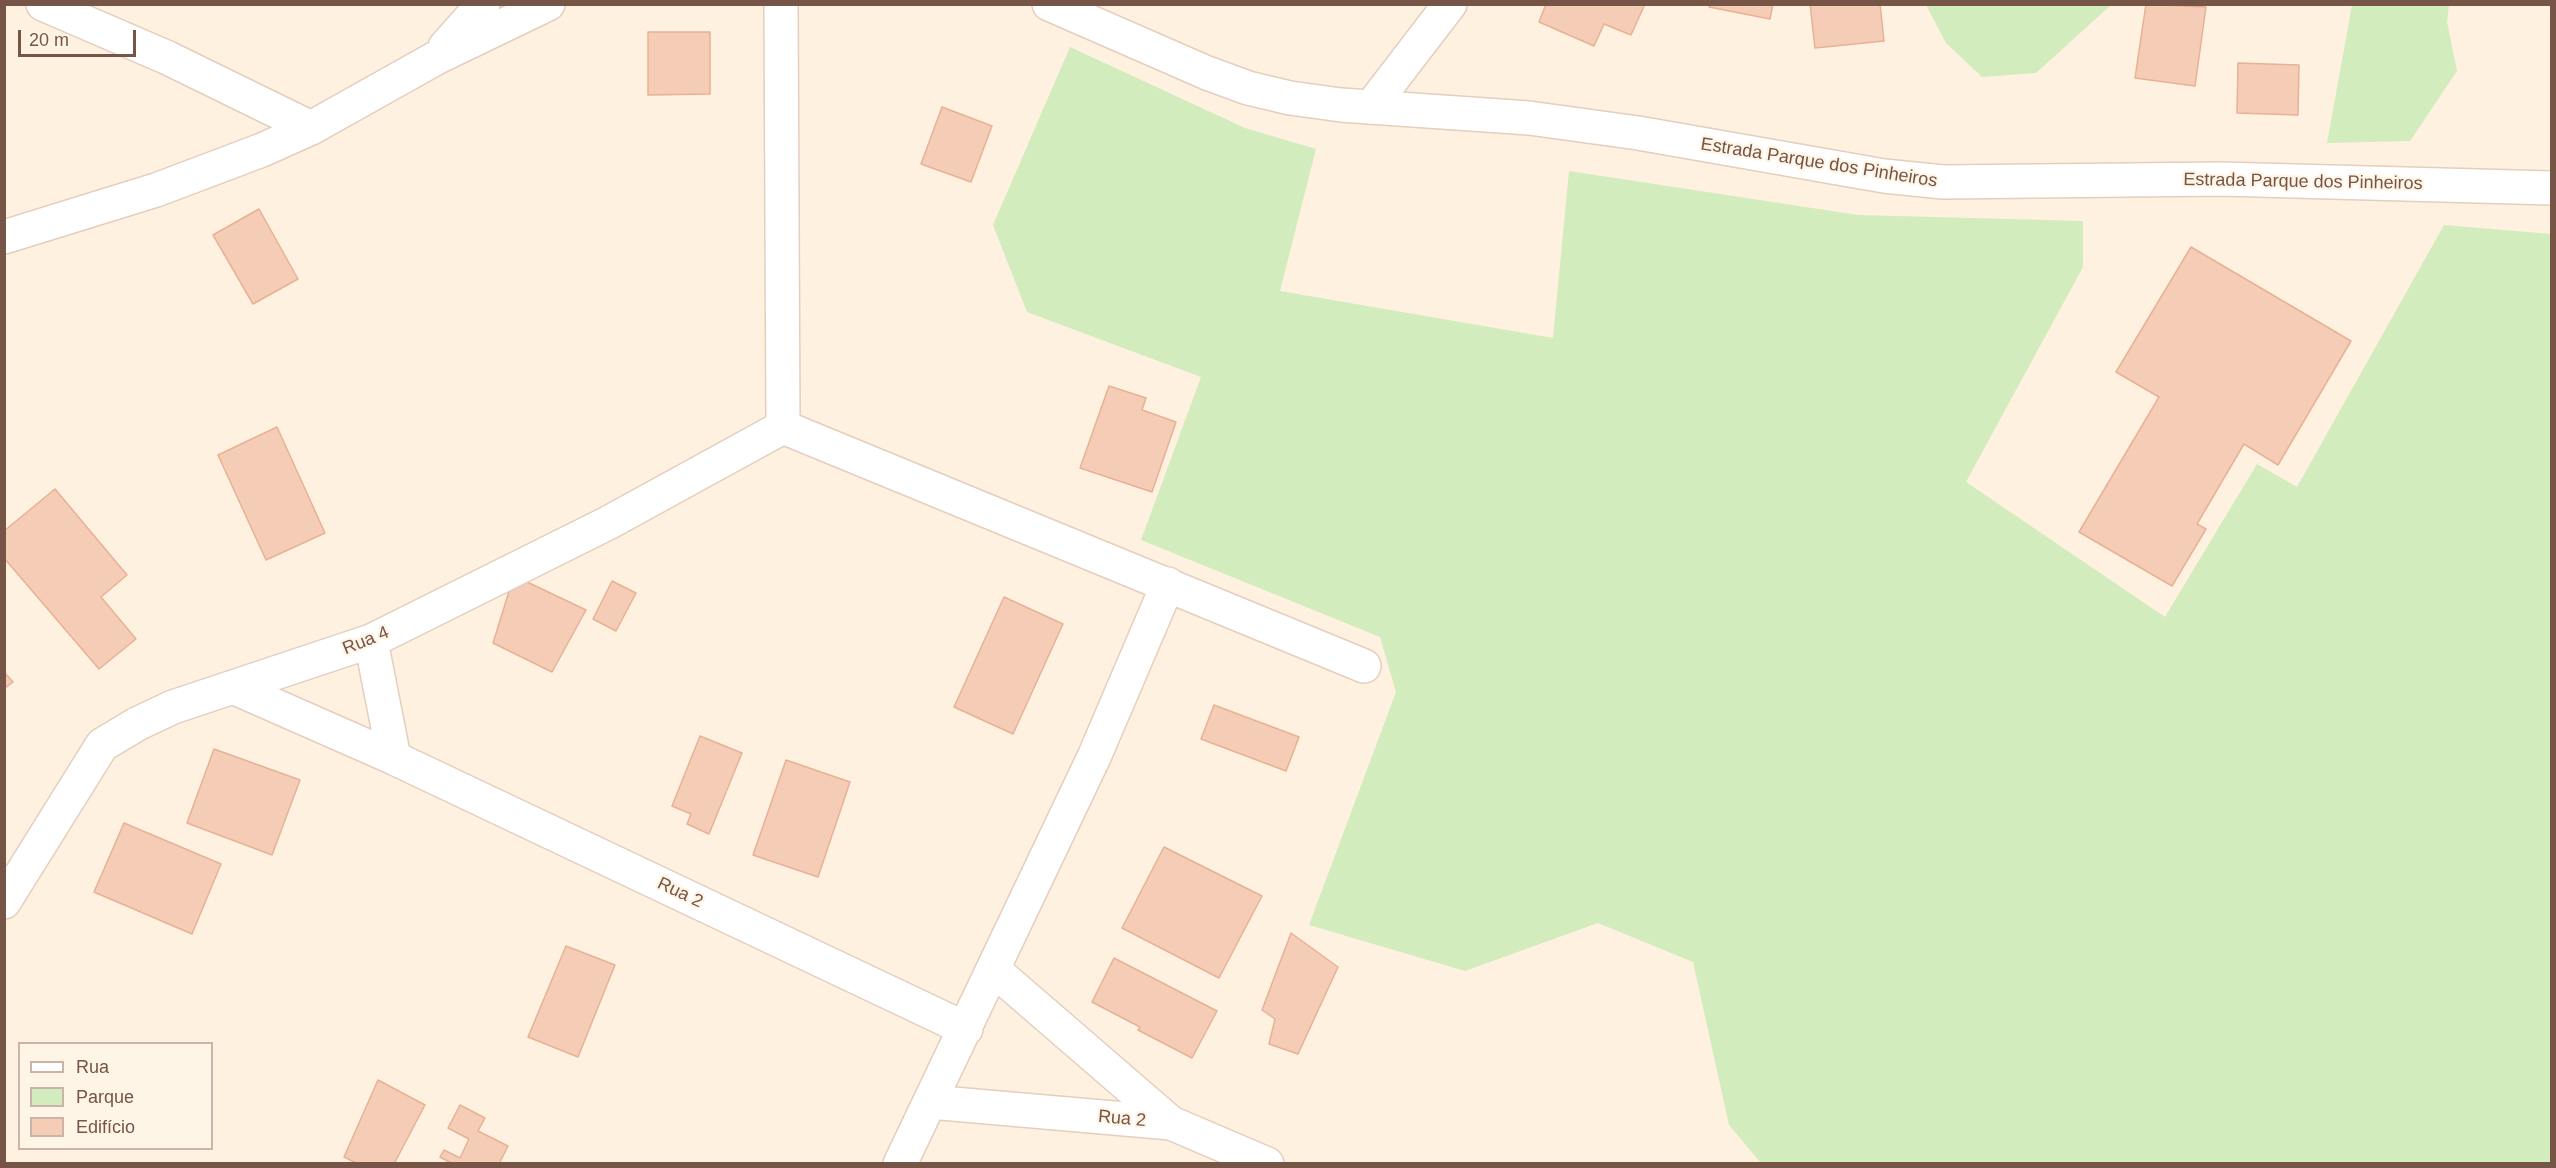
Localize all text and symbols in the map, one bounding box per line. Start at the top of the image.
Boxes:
scale bar [21,18,140,56]
text: 20 m [29,30,69,50]
street label: Estrada Parque dos Pinheiros [1699,134,1939,192]
street label: Estrada Parque dos Pinheiros [2183,169,2423,195]
street label: Rua 4 [340,622,392,660]
street label: Rua 2 [654,873,706,913]
legend [18,1042,213,1150]
text: Rua [76,1057,109,1077]
text: Parque [76,1087,134,1107]
street label: Rua 2 [1097,1106,1147,1132]
text: Edifício [76,1117,135,1137]

